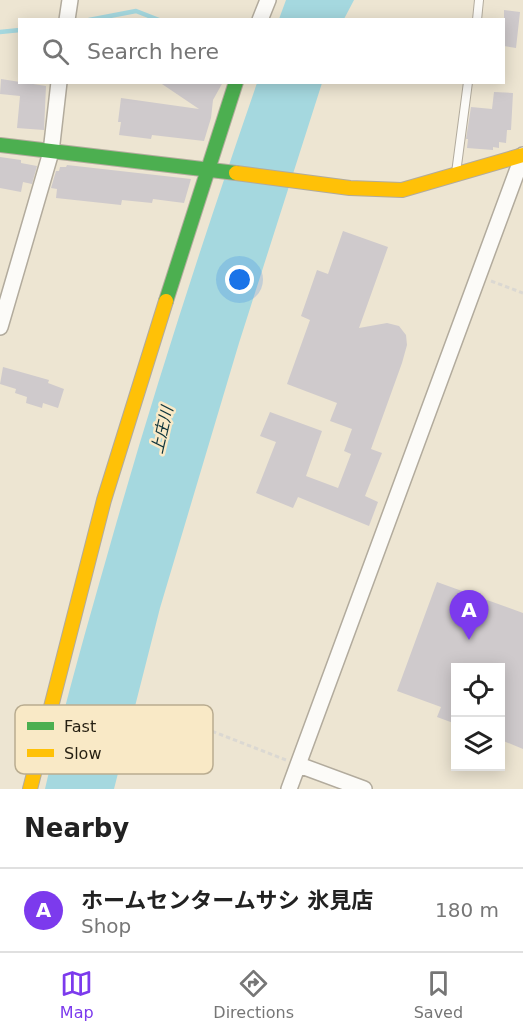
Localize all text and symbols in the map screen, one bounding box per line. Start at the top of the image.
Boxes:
search box [18,18,505,84]
icon: search [39,35,72,68]
text: Search here [87,39,219,64]
your location [225,265,254,294]
water label: 上庄川 [147,403,177,456]
pin: A [450,590,488,640]
map controls [451,663,505,771]
button: locate [451,663,505,717]
legend [15,705,213,774]
text: Fast [64,717,96,736]
button: layers [451,717,505,771]
text: Slow [64,744,101,763]
text: Nearby [24,813,129,843]
text: ホームセンタームサシ 氷見店 [81,888,373,913]
text: A [36,898,51,922]
text: 180 m [435,898,499,922]
text: Shop [81,914,131,938]
tab: Map [60,967,94,1022]
tab: Directions [213,967,294,1022]
tab: Saved [414,967,463,1022]

